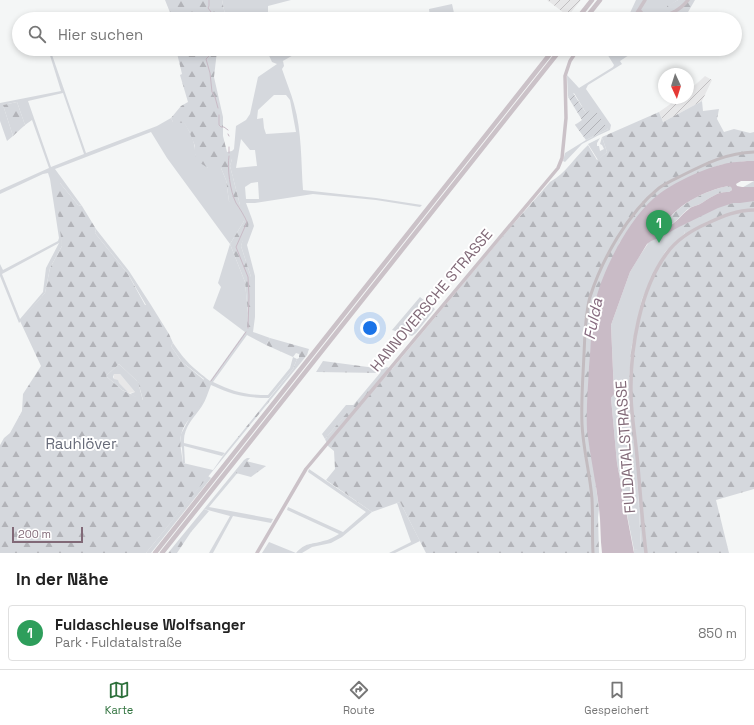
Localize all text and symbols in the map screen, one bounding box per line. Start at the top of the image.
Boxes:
search box [12,12,742,56]
icon: search [26,23,48,45]
text: Hier suchen [58,25,143,44]
north arrow [658,68,694,104]
pin: 1 [646,210,672,243]
street label: HANNOVERSCHE STRASSE [366,225,496,375]
water label: Fulda [579,296,607,342]
your location [360,318,380,338]
street label: FULDATALSTRASSE [611,380,639,514]
park label: Rauhlöver [45,434,117,453]
scale bar [12,525,83,544]
text: 200 m [18,527,51,541]
text: In der Nähe [16,568,108,590]
text: Fuldaschleuse Wolfsanger [55,615,245,634]
text: 1 [27,625,33,642]
text: 850 m [698,625,737,642]
text: Park · Fuldatalstraße [55,634,182,651]
tab: Karte [105,679,133,717]
tab: Route [343,679,375,717]
tab: Gespeichert [584,679,649,717]

